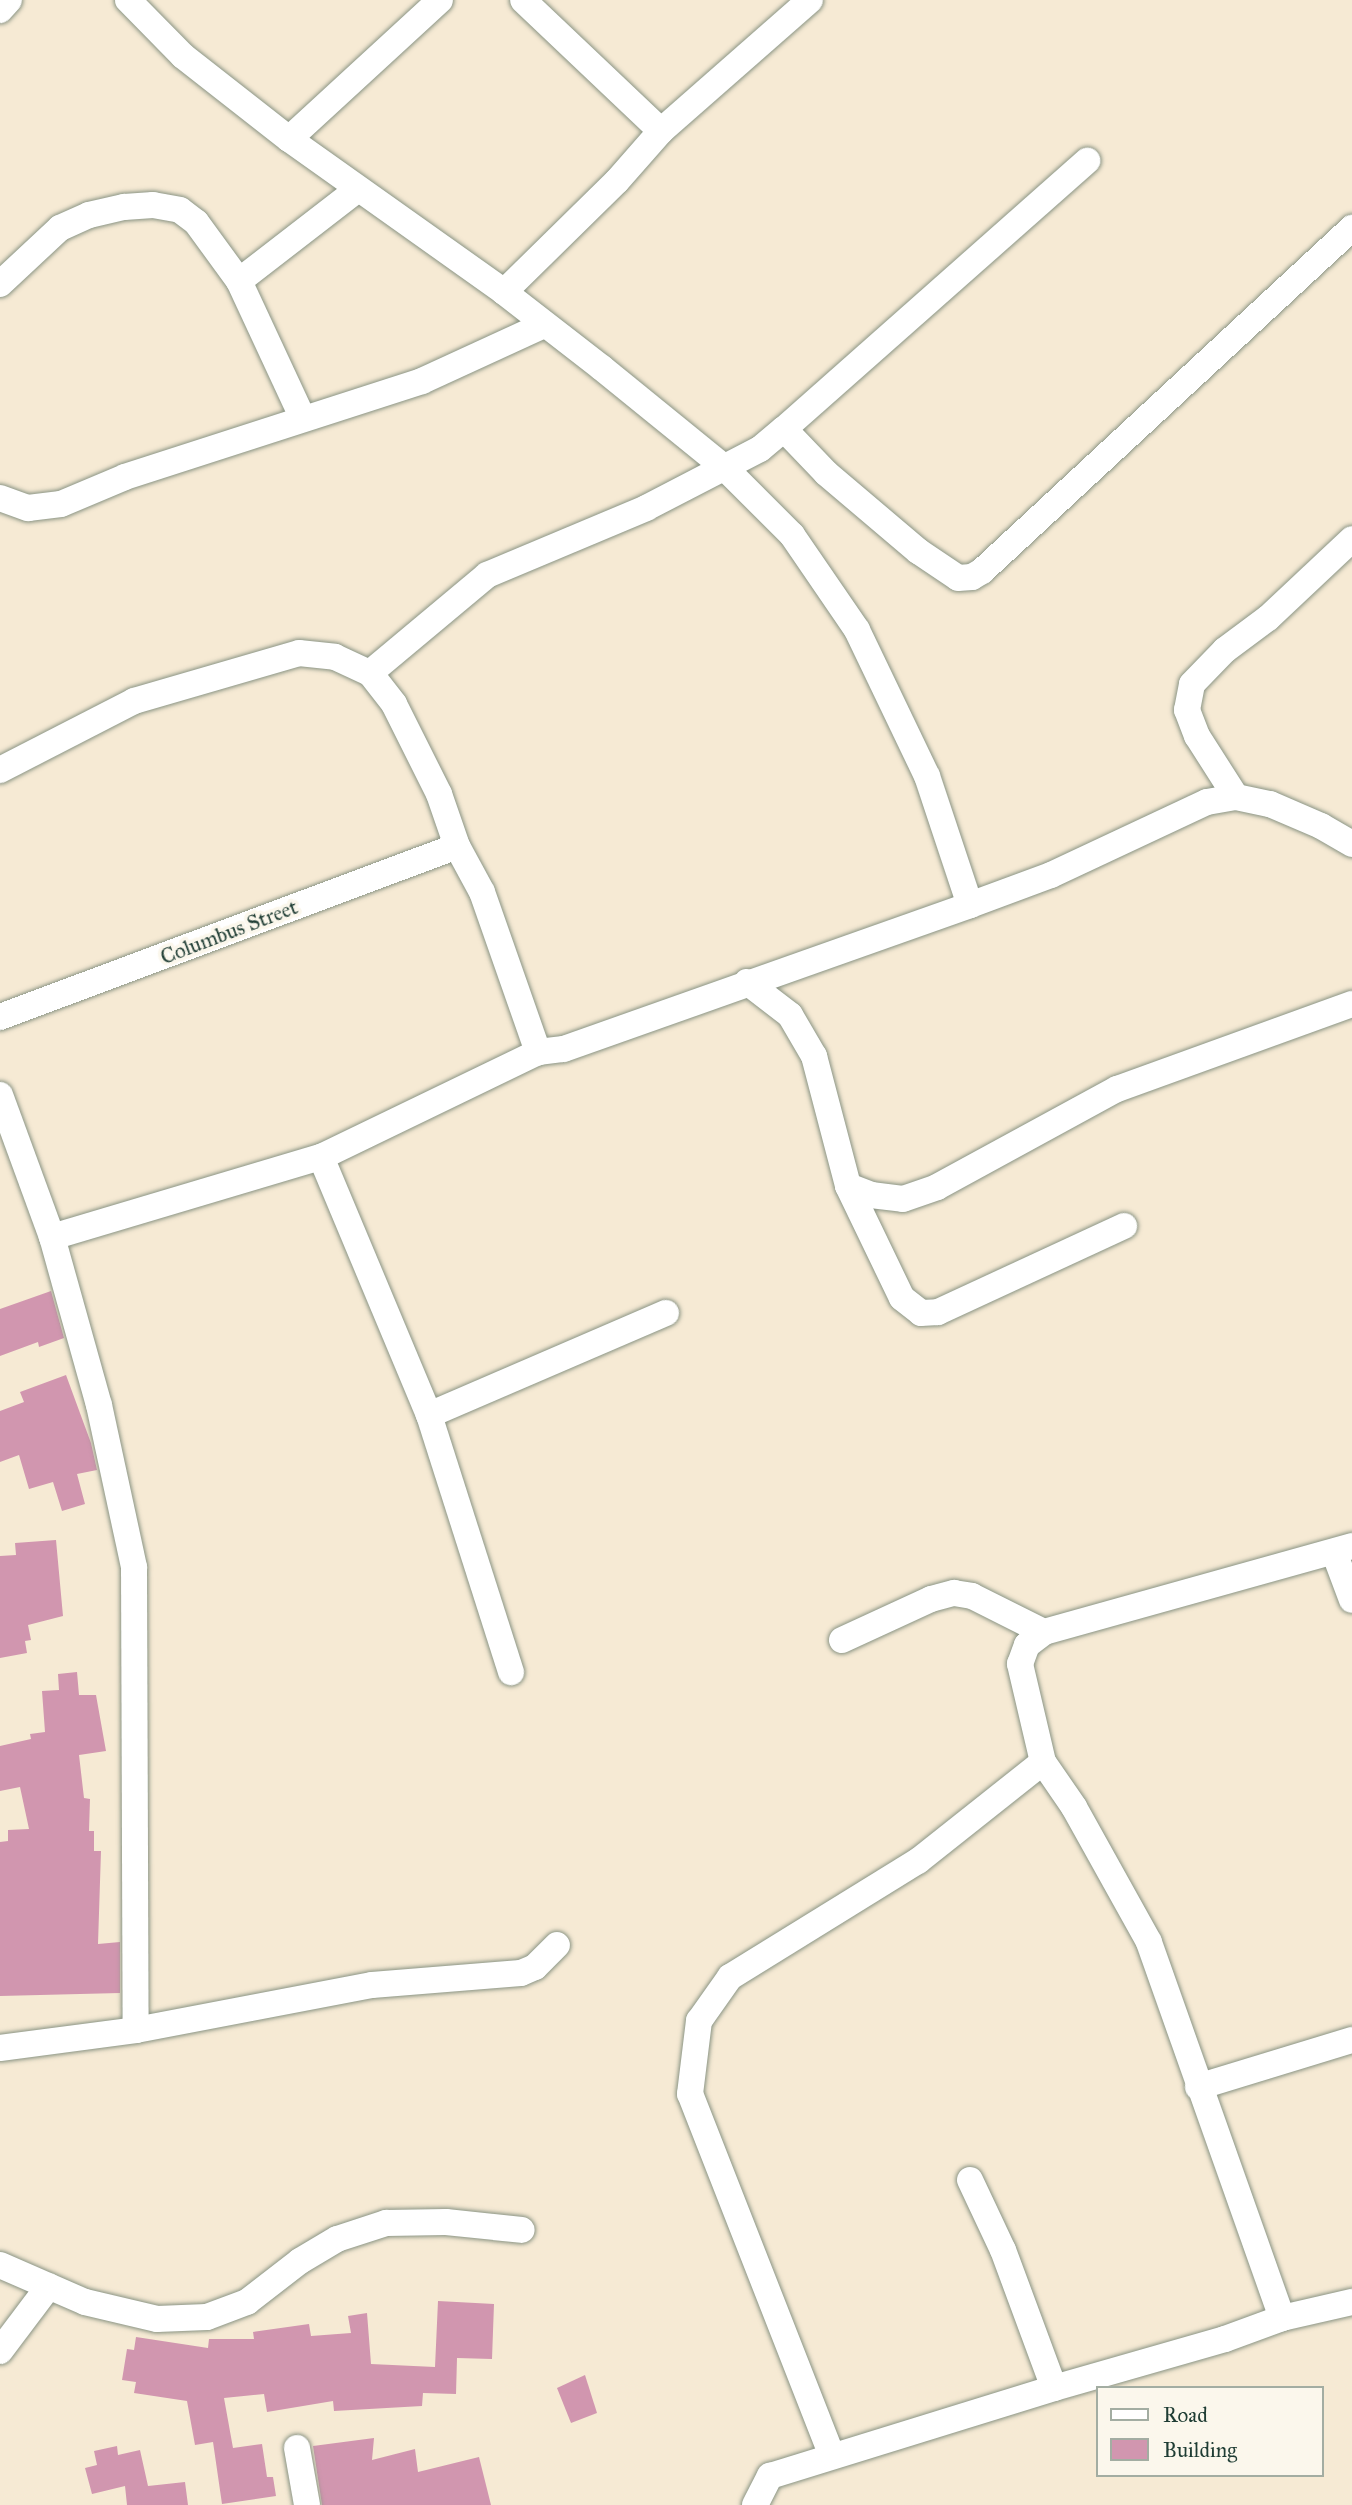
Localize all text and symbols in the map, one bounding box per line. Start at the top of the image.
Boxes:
street label: Columbus Street [157,894,301,970]
legend [1096,2386,1324,2477]
text: Road [1163,2402,1208,2428]
text: Building [1163,2437,1237,2463]

